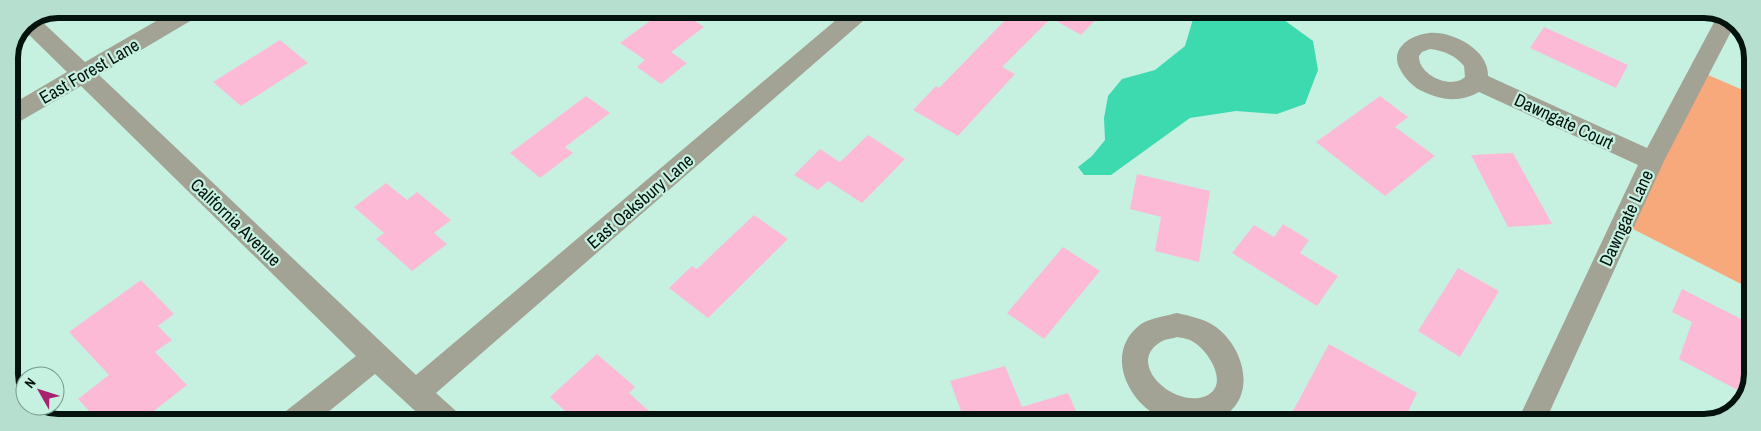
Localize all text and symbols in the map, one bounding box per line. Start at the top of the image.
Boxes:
street label: East Forest Lane [34,32,144,110]
street label: Dawngate Court [1510,87,1618,155]
street label: East Oaksbury Lane [581,148,699,254]
street label: Dawngate Lane [1593,166,1659,270]
street label: California Avenue [185,172,287,272]
north arrow [15,366,65,416]
text: N [20,374,40,392]

